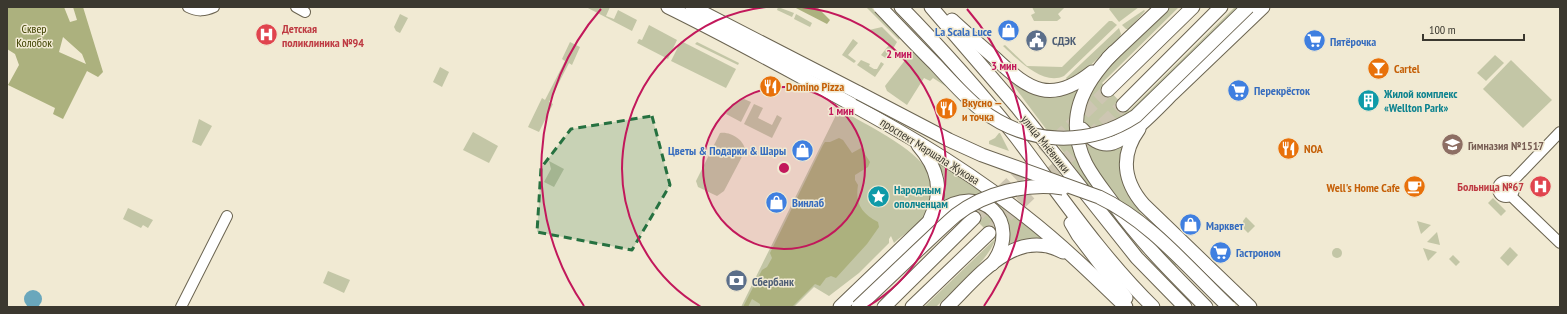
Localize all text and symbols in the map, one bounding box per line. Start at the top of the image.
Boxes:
scale bar [1423,16,1524,42]
shop icon: La Scala Luce [995,18,1021,44]
park label: Сквер Колобок [16,21,52,50]
place label: Детская поликлиника №94 [282,21,364,50]
hospital icon: Детская поликлиника №94 [253,22,279,48]
text: 100 m [1429,22,1456,37]
place label: La Scala Luce [935,24,992,39]
public building icon: СДЭК [1023,27,1049,53]
supermarket icon: Пятёрочка [1302,28,1328,54]
place label: СДЭК [1052,33,1077,48]
place label: Пятёрочка [1330,34,1376,49]
text: 2 мин [886,46,912,61]
bar icon: Cartel [1366,55,1392,81]
text: 3 мин [991,58,1017,73]
place label: Cartel [1394,61,1420,76]
restaurant icon: Domino Pizza [758,73,784,99]
supermarket icon: Перекрёсток [1226,77,1252,103]
place label: Domino Pizza [786,79,844,94]
place label: Перекрёсток [1254,83,1310,98]
place label: Жилой комплекс «Wellton Park» [1383,86,1458,115]
building icon: Жилой комплекс «Wellton Park» [1356,87,1382,113]
place label: Вкусно — и точка [962,95,1002,124]
restaurant icon: Вкусно — и точка [933,96,959,122]
text: 1 мин [828,103,854,118]
street label: улица Мнёвники [1018,112,1074,176]
street label: проспект Маршала Жукова [878,114,983,188]
school or university icon: Гимназия №1517 [1440,132,1466,158]
restaurant icon: NOA [1275,135,1301,161]
shop icon: Цветы & Подарки & Шары [789,137,815,163]
place label: Гимназия №1517 [1468,138,1544,153]
place label: NOA [1304,141,1324,156]
place label: Цветы & Подарки & Шары [668,143,786,158]
centre of rings [777,161,791,175]
hospital icon: Больница №67 [1527,173,1553,199]
cafe icon: Well's Home Cafe [1402,174,1428,200]
place label: Больница №67 [1457,179,1524,194]
place label: Well's Home Cafe [1326,180,1400,195]
place label: Народным ополченцам [894,182,948,211]
place icon: Народным ополченцам [866,183,892,209]
shop icon: Винлаб [763,189,789,215]
place label: Винлаб [792,195,825,210]
shop icon: Марквет [1178,212,1204,238]
place label: Марквет [1206,218,1244,233]
supermarket icon: Гастроном [1207,239,1233,265]
place label: Гастроном [1236,245,1281,260]
bank icon: Сбербанк [724,268,750,294]
place label: Сбербанк [752,274,794,289]

